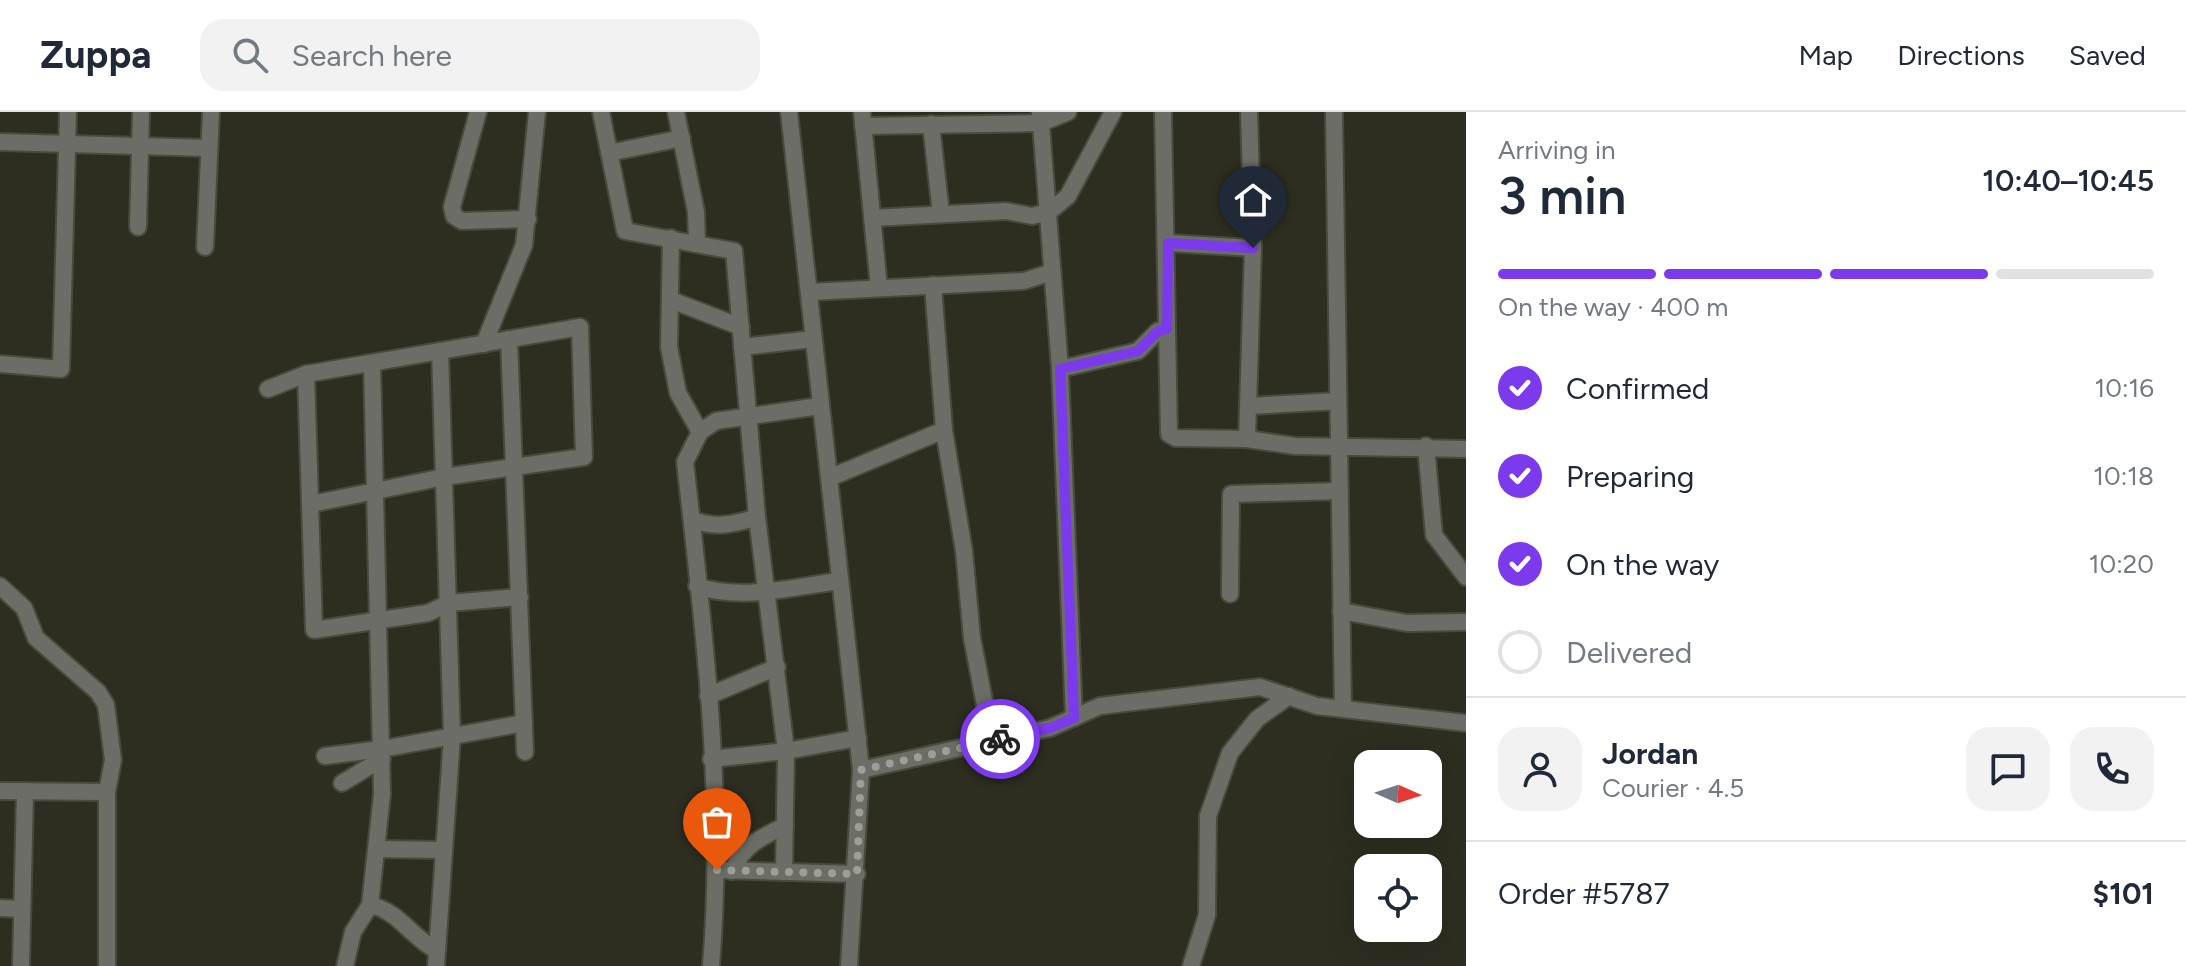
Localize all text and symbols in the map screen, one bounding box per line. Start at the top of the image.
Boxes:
search box [200,19,760,91]
text: Zuppa [40,32,152,78]
icon: search [228,33,272,77]
text: Search here [292,37,452,74]
text: Map [1799,38,1853,72]
text: Directions [1897,38,2025,72]
text: Saved [2069,38,2146,72]
text: Arriving in [1498,134,1616,166]
text: 10:40–10:45 [1982,162,2154,199]
text: 3 min [1498,165,1626,227]
pin [1219,166,1287,248]
icon: home [1231,178,1275,222]
text: On the way · 400 m [1498,291,1728,323]
icon: check [1498,366,1542,410]
text: Confirmed [1566,370,1709,407]
text: 10:16 [2095,372,2154,404]
icon: check [1498,454,1542,498]
text: Preparing [1566,458,1694,495]
text: 10:18 [2093,460,2154,492]
icon: check [1498,542,1542,586]
text: On the way [1566,546,1719,583]
text: 10:20 [2089,548,2154,580]
text: Delivered [1566,634,1692,671]
courier [960,699,1040,779]
icon: bike [978,717,1022,761]
button: person [1498,727,1582,811]
button: chat [1966,727,2050,811]
button: phone [2070,727,2154,811]
text: Jordan [1602,735,1698,772]
north arrow [1354,750,1442,838]
map controls [1354,750,1442,942]
text: Courier · 4.5 [1602,772,1744,804]
pin [683,788,751,870]
icon: bag [695,800,739,844]
button: locate [1354,854,1442,942]
text: Order #5787 [1498,875,1670,912]
text: $101 [2093,875,2154,912]

